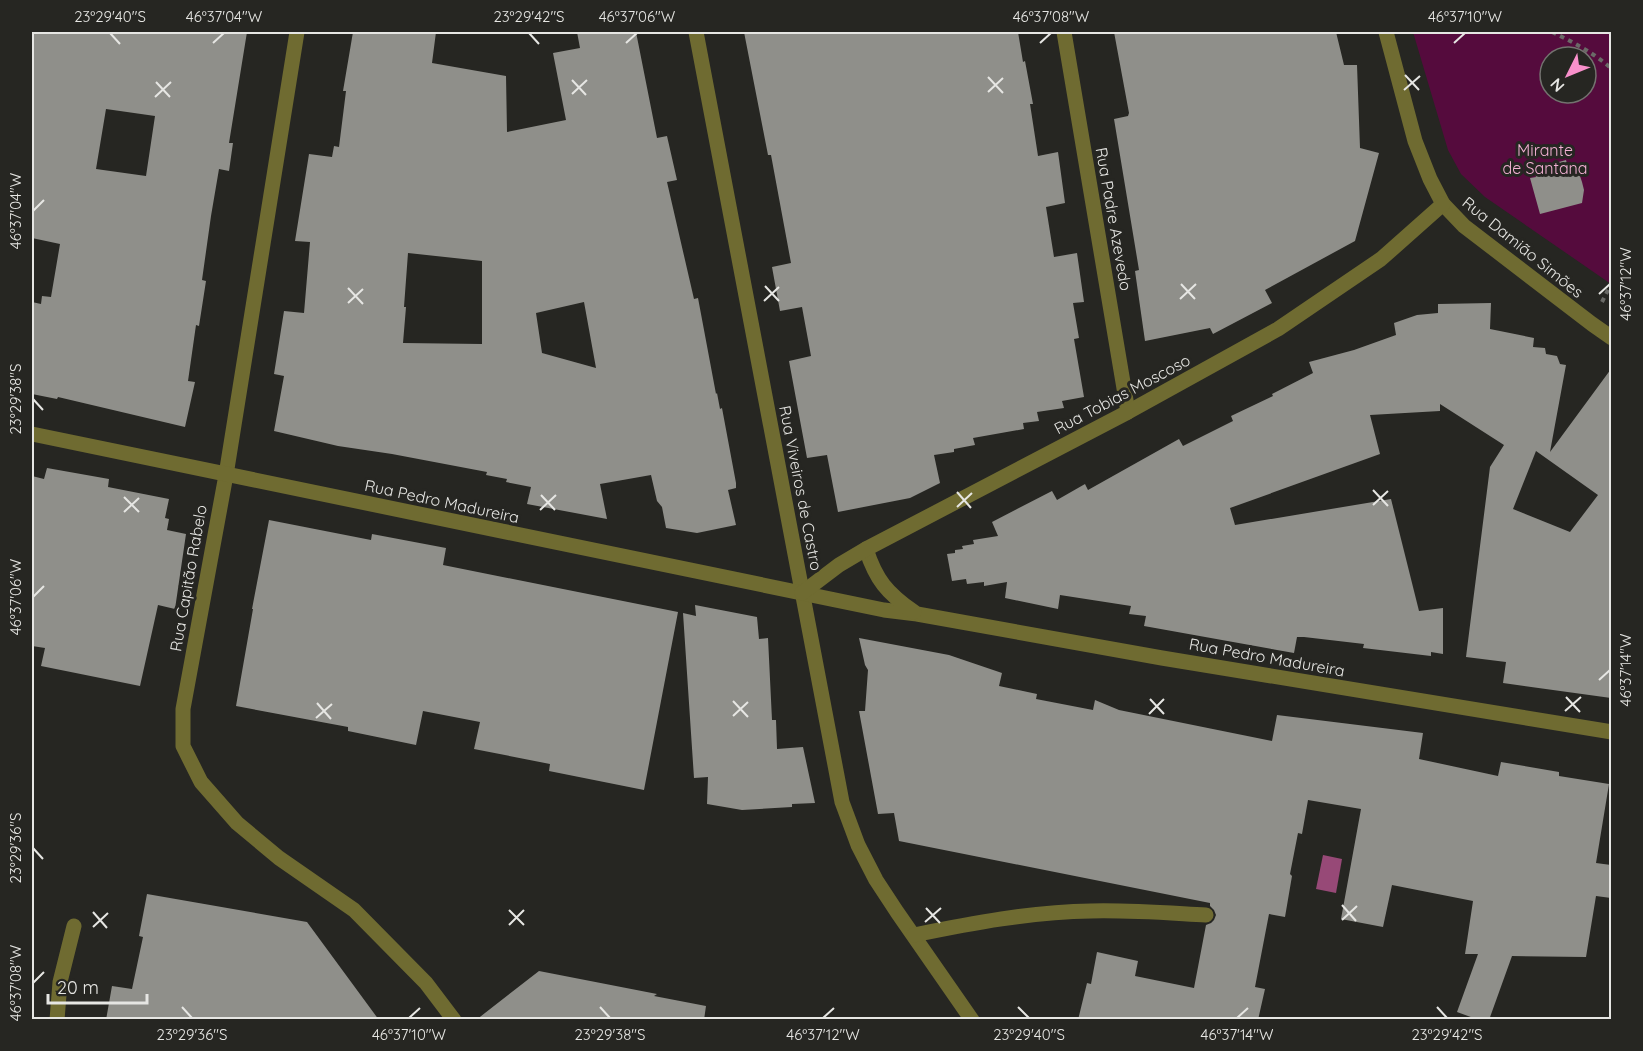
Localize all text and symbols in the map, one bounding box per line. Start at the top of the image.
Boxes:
text: 23°29'40"S [74,7,146,26]
text: 46°37'04"W [186,7,263,26]
text: 23°29'42"S [493,7,565,26]
text: 46°37'06"W [599,7,676,26]
text: 46°37'08"W [1013,7,1090,26]
text: 46°37'10"W [1428,7,1503,26]
north arrow [1538,45,1598,105]
text: N [1546,74,1568,96]
park label: Mirante de Santana [1502,140,1588,178]
street label: Rua Padre Azevedo [1092,146,1136,292]
text: 46°37'04"W [6,172,25,249]
street label: Rua Damião Simões [1458,192,1588,302]
text: 46°37'12"W [1616,247,1635,321]
street label: Rua Tobias Moscoso [1050,350,1194,438]
text: 23°29'38"S [6,364,25,434]
street label: Rua Viveiros de Castro [775,404,827,572]
street label: Rua Pedro Madureira [363,475,521,527]
street label: Rua Capitão Rabelo [165,503,211,653]
text: 46°37'06"W [6,558,25,635]
street label: Rua Pedro Madureira [1188,633,1346,681]
text: 46°37'14"W [1616,633,1635,706]
text: 23°29'36"S [6,813,25,883]
text: 46°37'08"W [6,944,25,1021]
scale bar [48,967,147,1005]
text: 20 m [57,976,99,999]
text: 23°29'36"S [157,1025,227,1044]
text: 46°37'10"W [372,1025,447,1044]
text: 23°29'38"S [575,1025,645,1044]
text: 46°37'12"W [786,1025,860,1044]
text: 23°29'40"S [993,1025,1065,1044]
text: 46°37'14"W [1201,1025,1274,1044]
text: 23°29'42"S [1411,1025,1483,1044]

